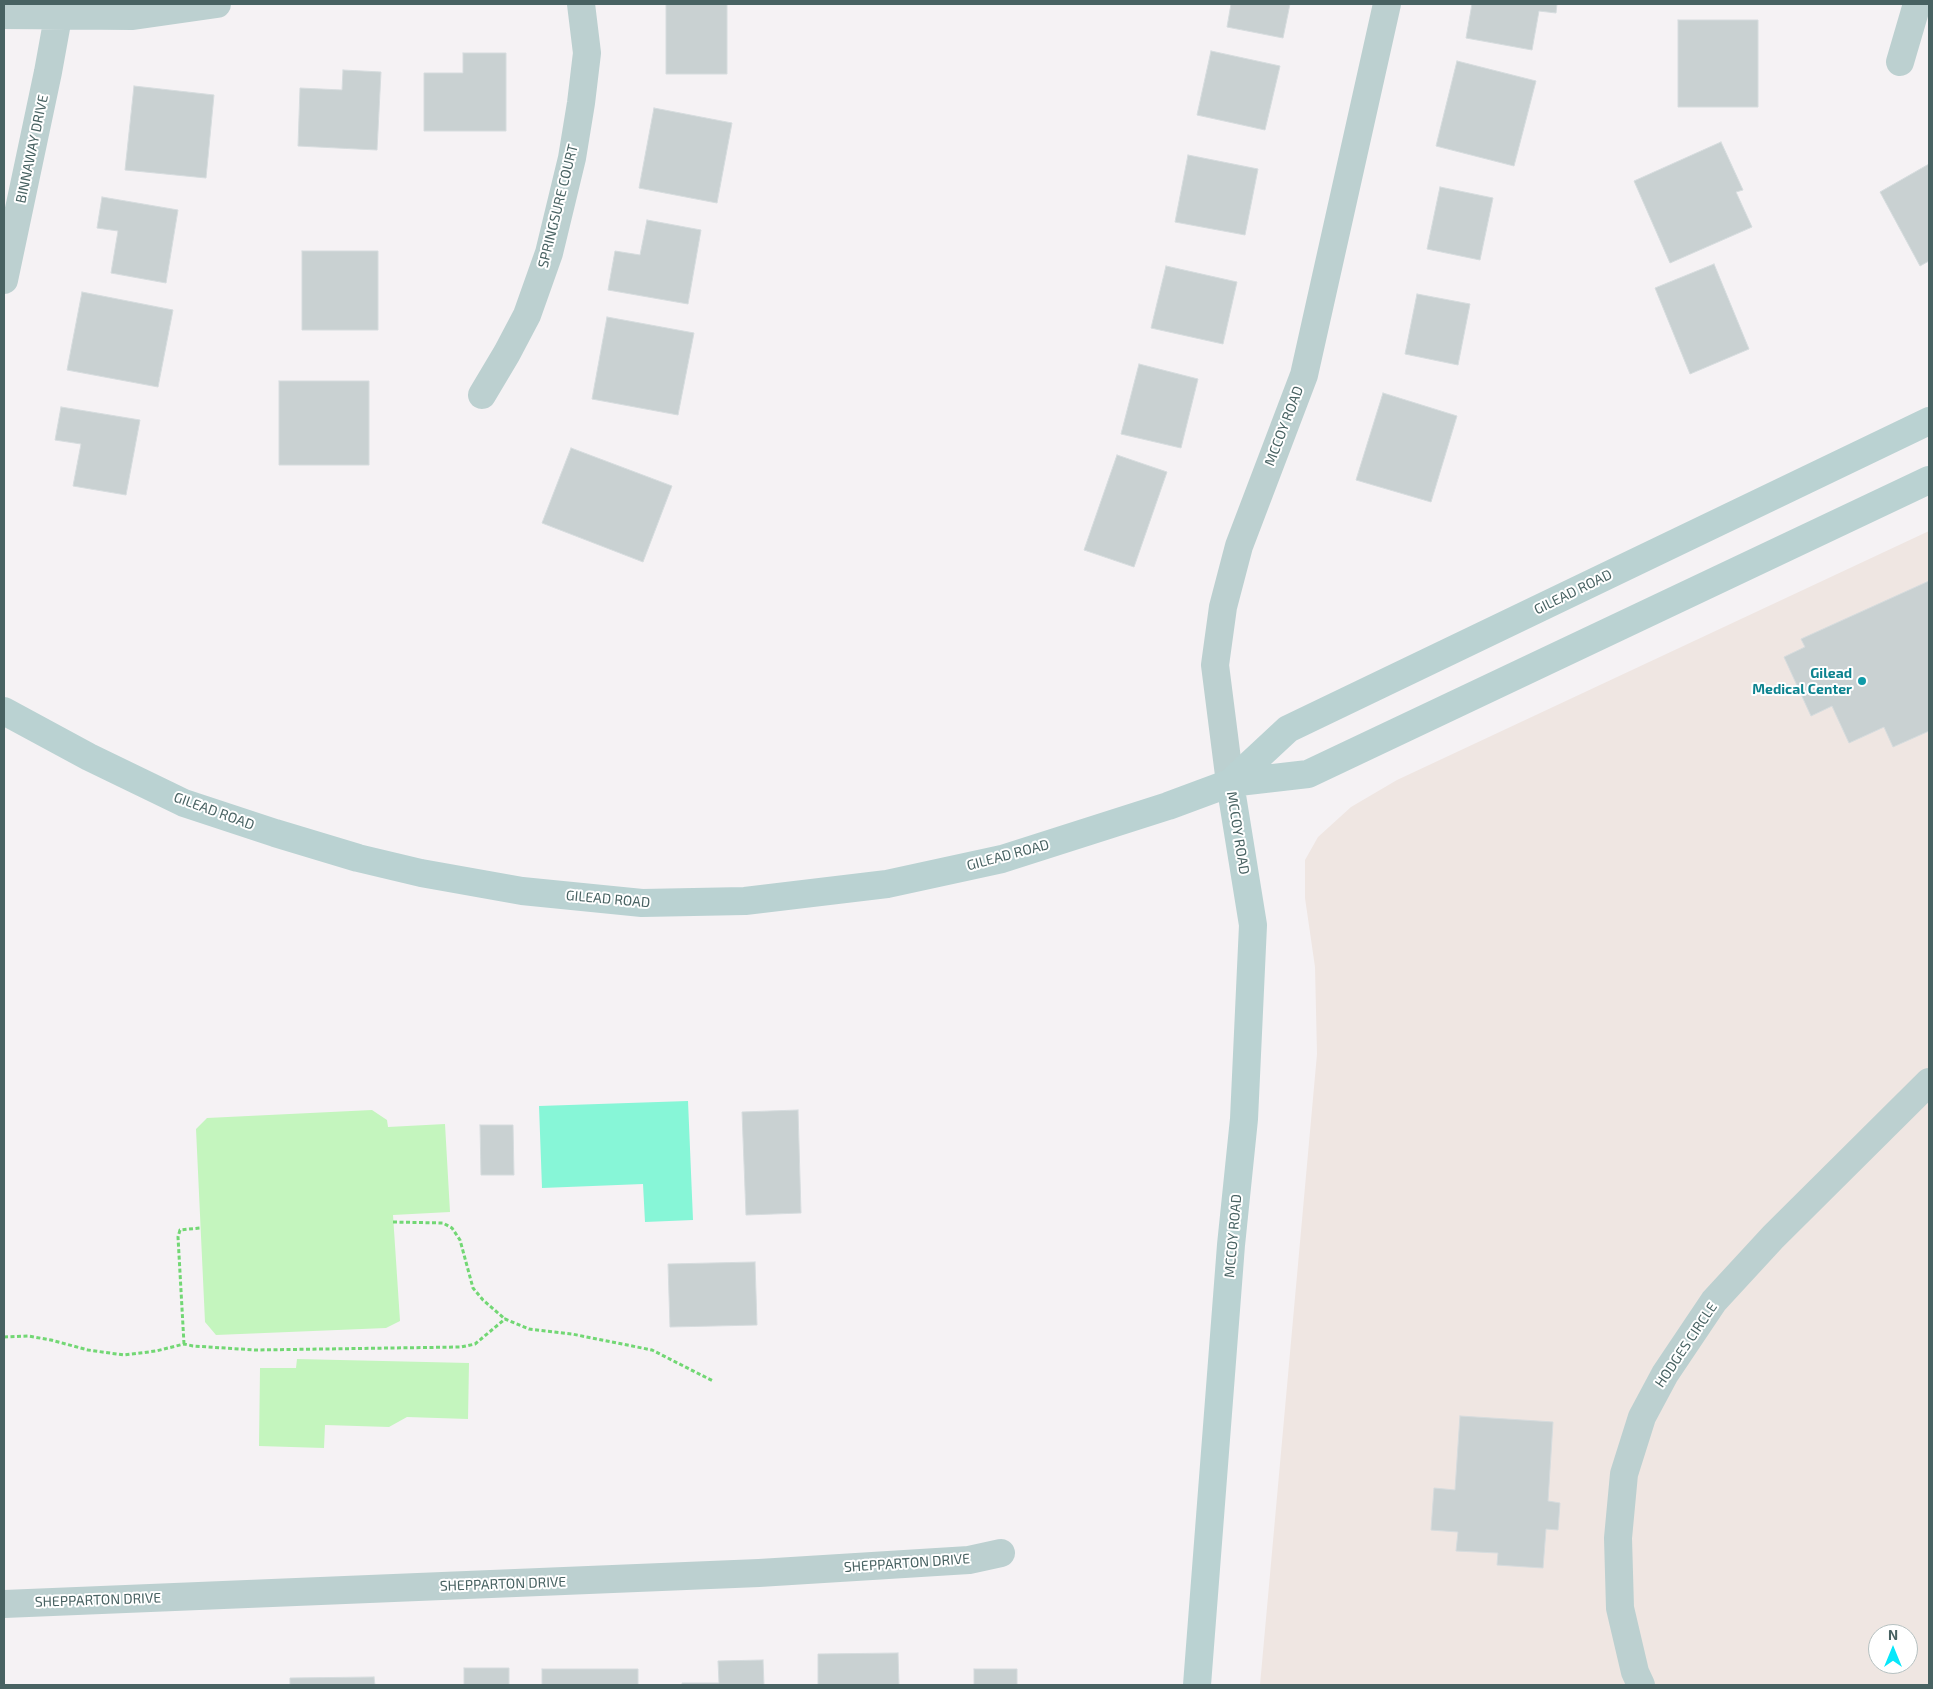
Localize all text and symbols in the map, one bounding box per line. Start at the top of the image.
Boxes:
street label: BINNAWAY DRIVE [12,93,52,205]
street label: SPRINGSURE COURT [534,142,582,270]
street label: MCCOY ROAD [1261,384,1307,468]
street label: GILEAD ROAD [1531,566,1615,618]
place label: Gilead Medical Center [1752,665,1852,698]
marker: Gilead Medical Center [1856,675,1868,687]
street label: GILEAD ROAD [171,789,257,833]
street label: MCCOY ROAD [1223,790,1253,876]
street label: GILEAD ROAD [965,836,1051,874]
street label: GILEAD ROAD [565,887,651,911]
street label: MCCOY ROAD [1221,1193,1245,1279]
street label: HODGES CIRCLE [1651,1299,1721,1391]
street label: SHEPPARTON DRIVE [843,1550,971,1576]
street label: SHEPPARTON DRIVE [439,1573,567,1595]
street label: SHEPPARTON DRIVE [34,1589,162,1611]
north arrow [1868,1624,1918,1674]
text: N [1888,1626,1898,1643]

